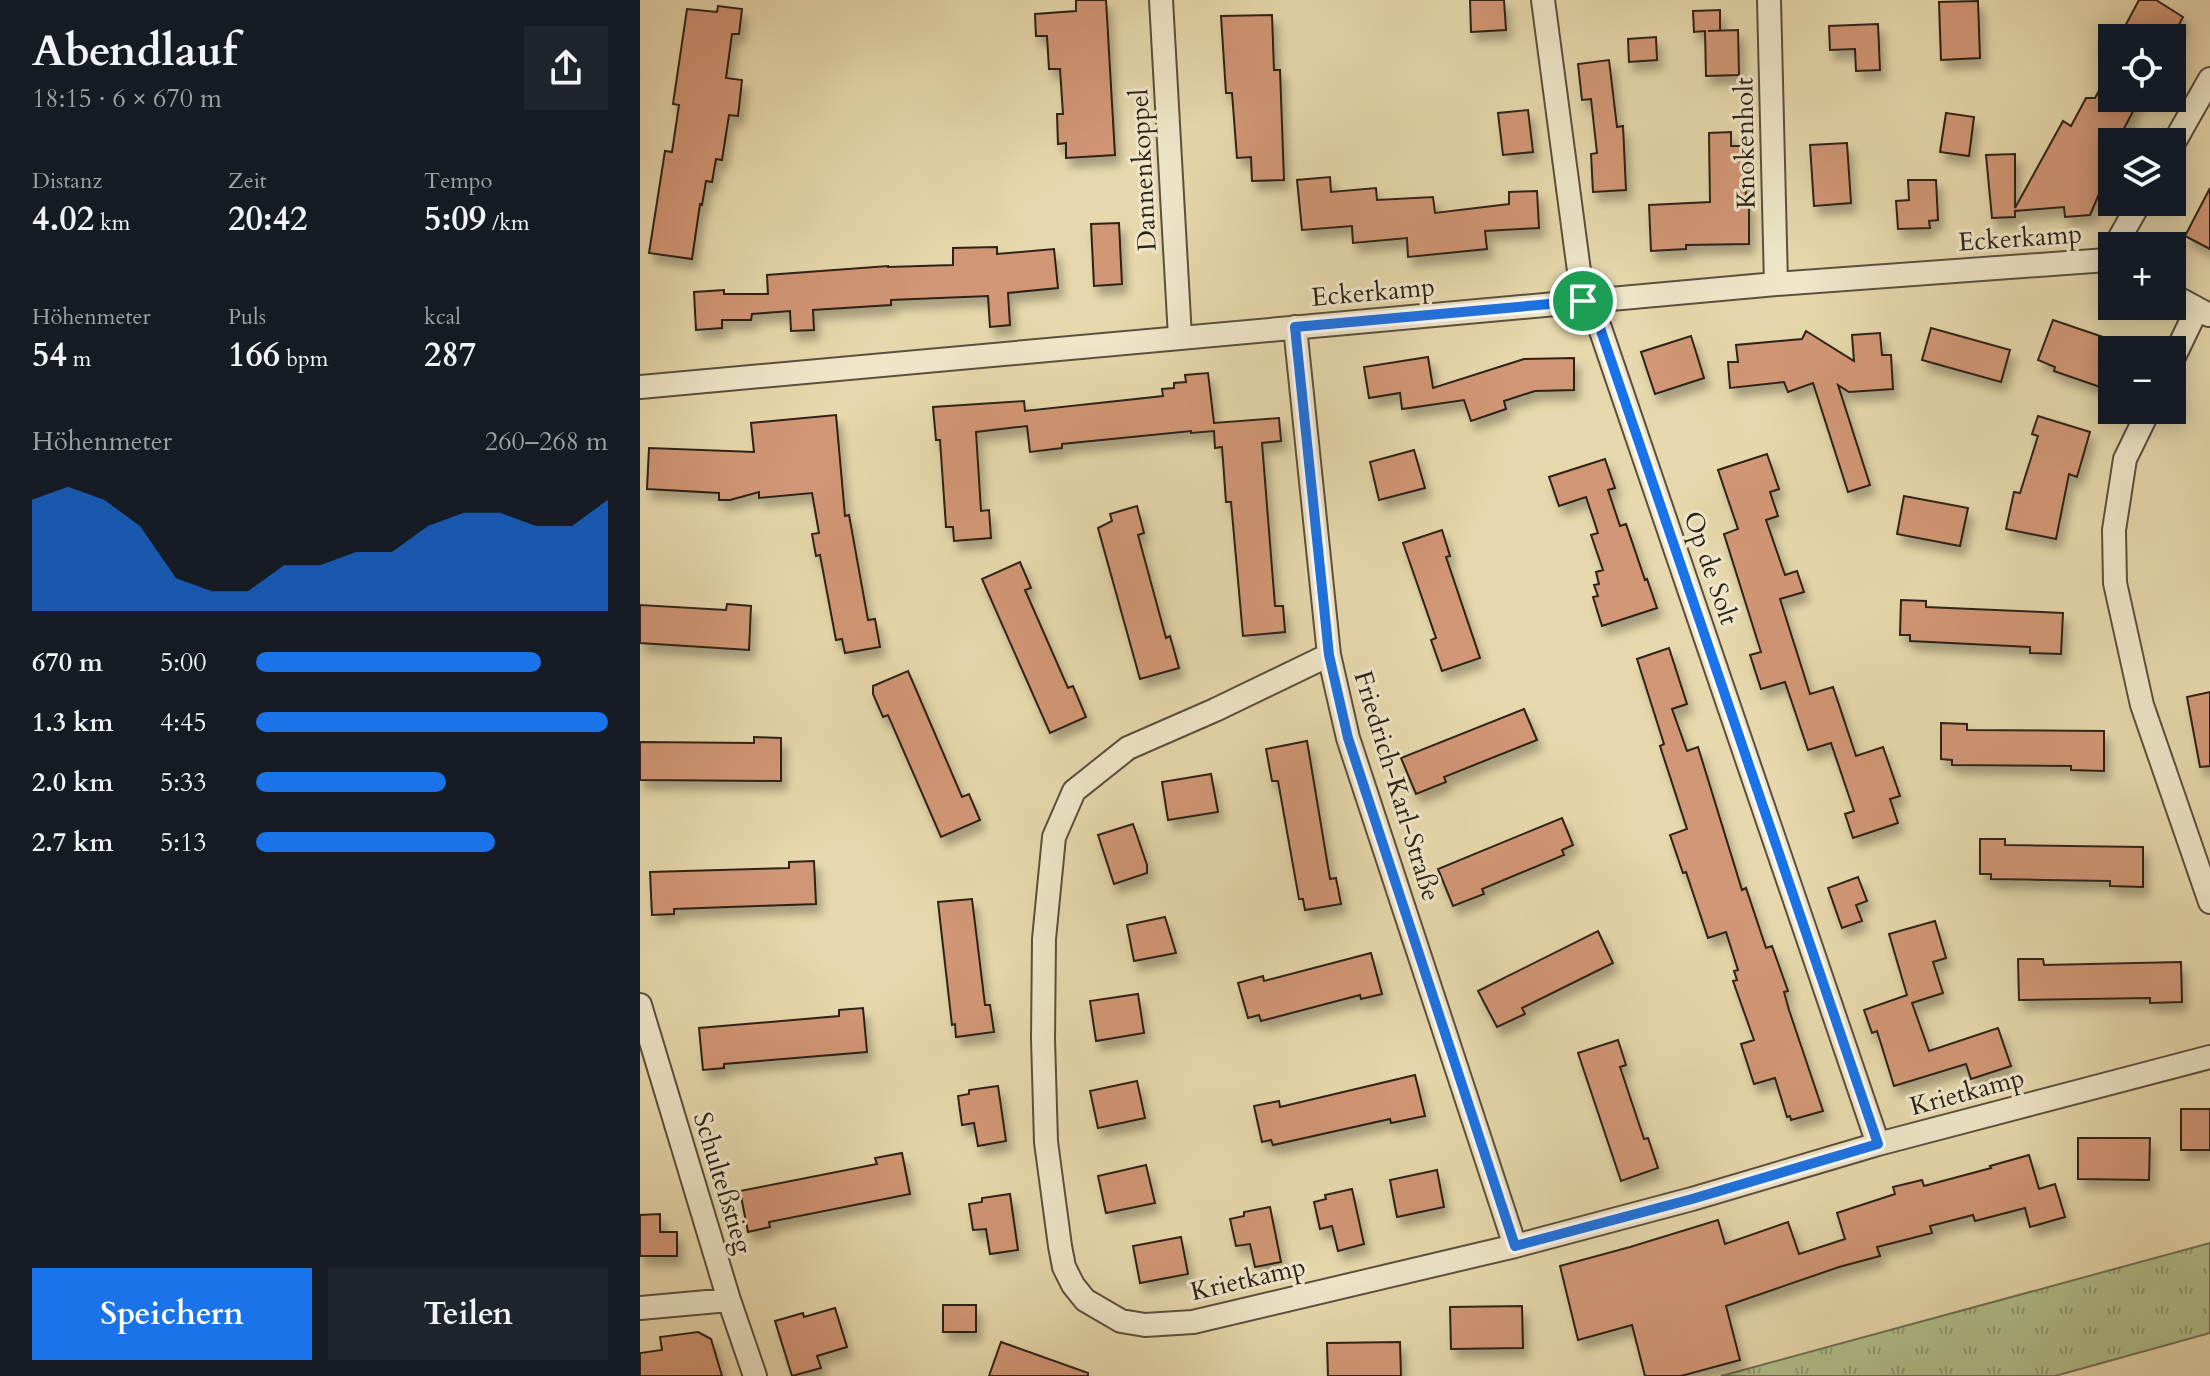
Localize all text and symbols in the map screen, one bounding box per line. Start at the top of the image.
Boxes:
text: Abendlauf [32,21,237,81]
map controls [2098,24,2186,424]
button: locate [2098,24,2186,112]
button: share [524,26,608,110]
street label: Knokenholt [1726,77,1764,209]
text: 18:15 · 6 × 670 m [32,81,222,116]
street label: Dannenkoppel [1121,88,1165,252]
button: layers [2098,128,2186,216]
text: Distanz [32,166,102,196]
text: Zeit [228,166,267,196]
text: Tempo [424,166,492,196]
text: 4.02 [32,196,94,242]
text: 20:42 [228,196,308,242]
text: 5:09 [424,196,486,242]
text: km [94,208,130,238]
text: /km [486,208,530,238]
street label: Eckerkamp [1957,216,2083,260]
button: + [2098,232,2186,320]
pin [1549,267,1617,335]
street label: Eckerkamp [1310,269,1436,315]
icon: arrive [1561,279,1605,323]
text: Höhenmeter [32,302,150,332]
text: Puls [228,302,266,332]
text: kcal [424,302,461,332]
text: 54 [32,332,67,378]
text: 166 [228,332,280,378]
text: 287 [424,332,476,378]
button: − [2098,336,2186,424]
text: m [67,344,91,374]
text: bpm [280,344,328,374]
text: Höhenmeter [32,424,172,459]
text: 260–268 m [485,424,608,459]
street label: Op de Solt [1675,507,1747,629]
text: 670 m [32,645,103,680]
text: 5:00 [160,645,207,680]
street label: Friedrich-Karl-Straße [1345,666,1449,906]
text: 1.3 km [32,705,113,740]
text: 4:45 [160,705,207,740]
text: 2.0 km [32,765,113,800]
text: 5:33 [160,765,207,800]
text: 2.7 km [32,825,113,860]
text: 5:13 [160,825,207,860]
street label: Krietkamp [1906,1060,2028,1124]
street label: Schulteßstieg [685,1108,761,1258]
street label: Krietkamp [1187,1249,1309,1309]
button: Speichern [32,1268,312,1360]
button: Teilen [328,1268,608,1360]

